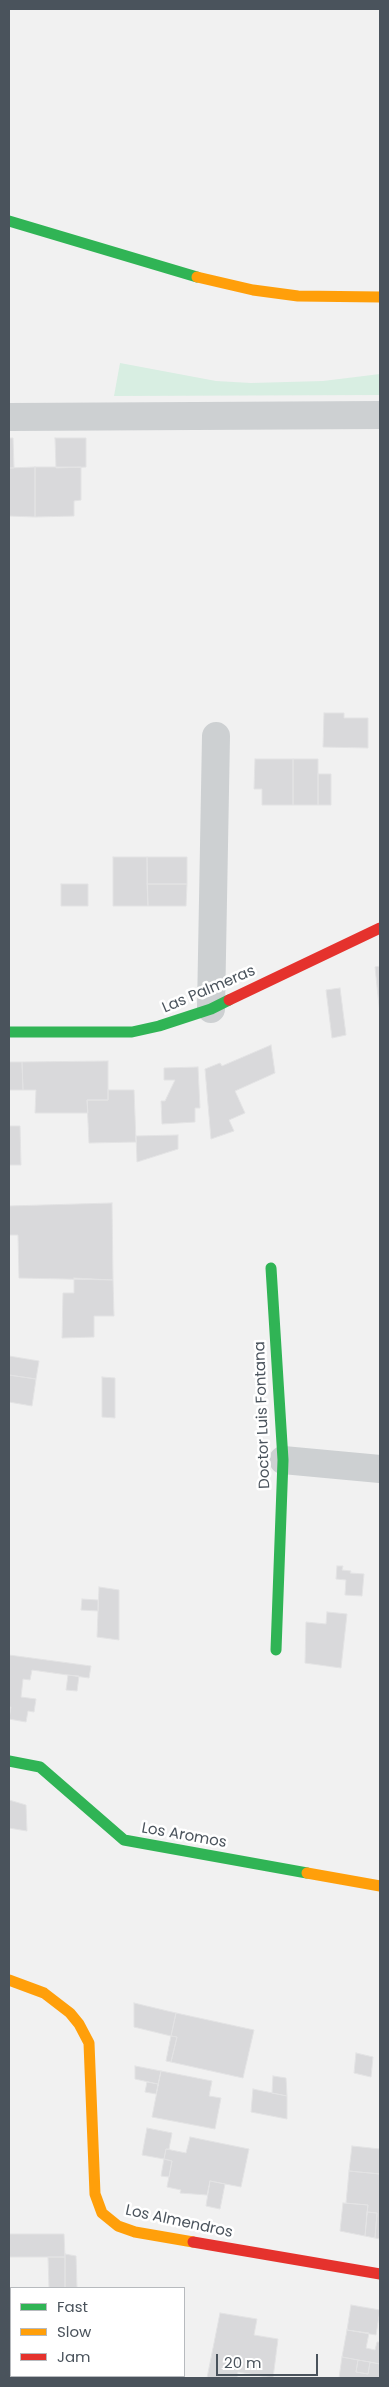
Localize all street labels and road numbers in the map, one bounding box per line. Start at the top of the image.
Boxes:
street label: Las Palmeras [160,962,258,1018]
street label: Doctor Luis Fontana [251,1341,275,1489]
street label: Los Aromos [140,1820,228,1852]
street label: Los Almendros [124,2202,234,2242]

